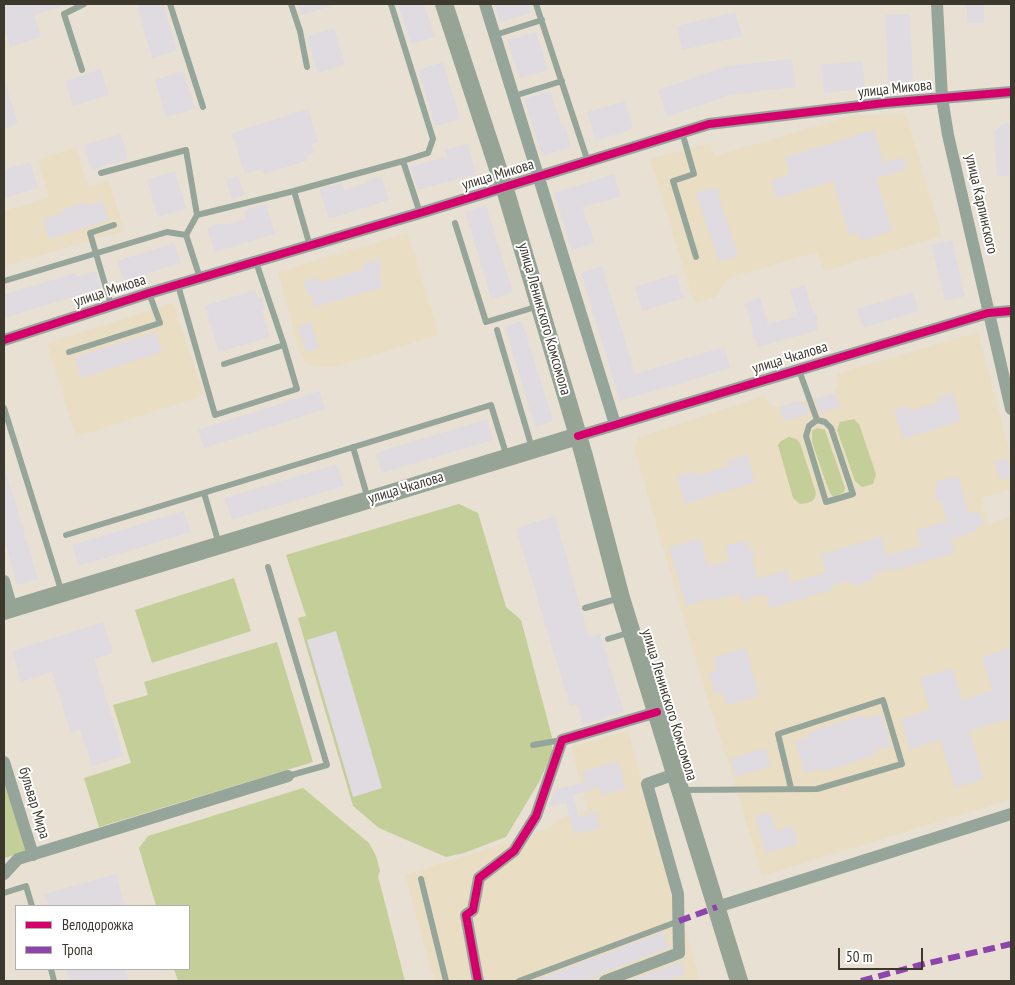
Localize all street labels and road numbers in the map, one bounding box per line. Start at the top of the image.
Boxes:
street label: улица Микова [857,76,933,102]
street label: улица Карпинского [961,152,1001,256]
street label: улица Микова [460,156,536,194]
street label: улица Ленинского Комсомола [514,241,574,397]
street label: улица Микова [72,271,148,311]
street label: улица Чкалова [750,338,830,378]
street label: улица Чкалова [366,468,446,508]
street label: улица Ленинского Комсомола [637,627,701,783]
street label: бульвар Мира [15,765,53,841]

